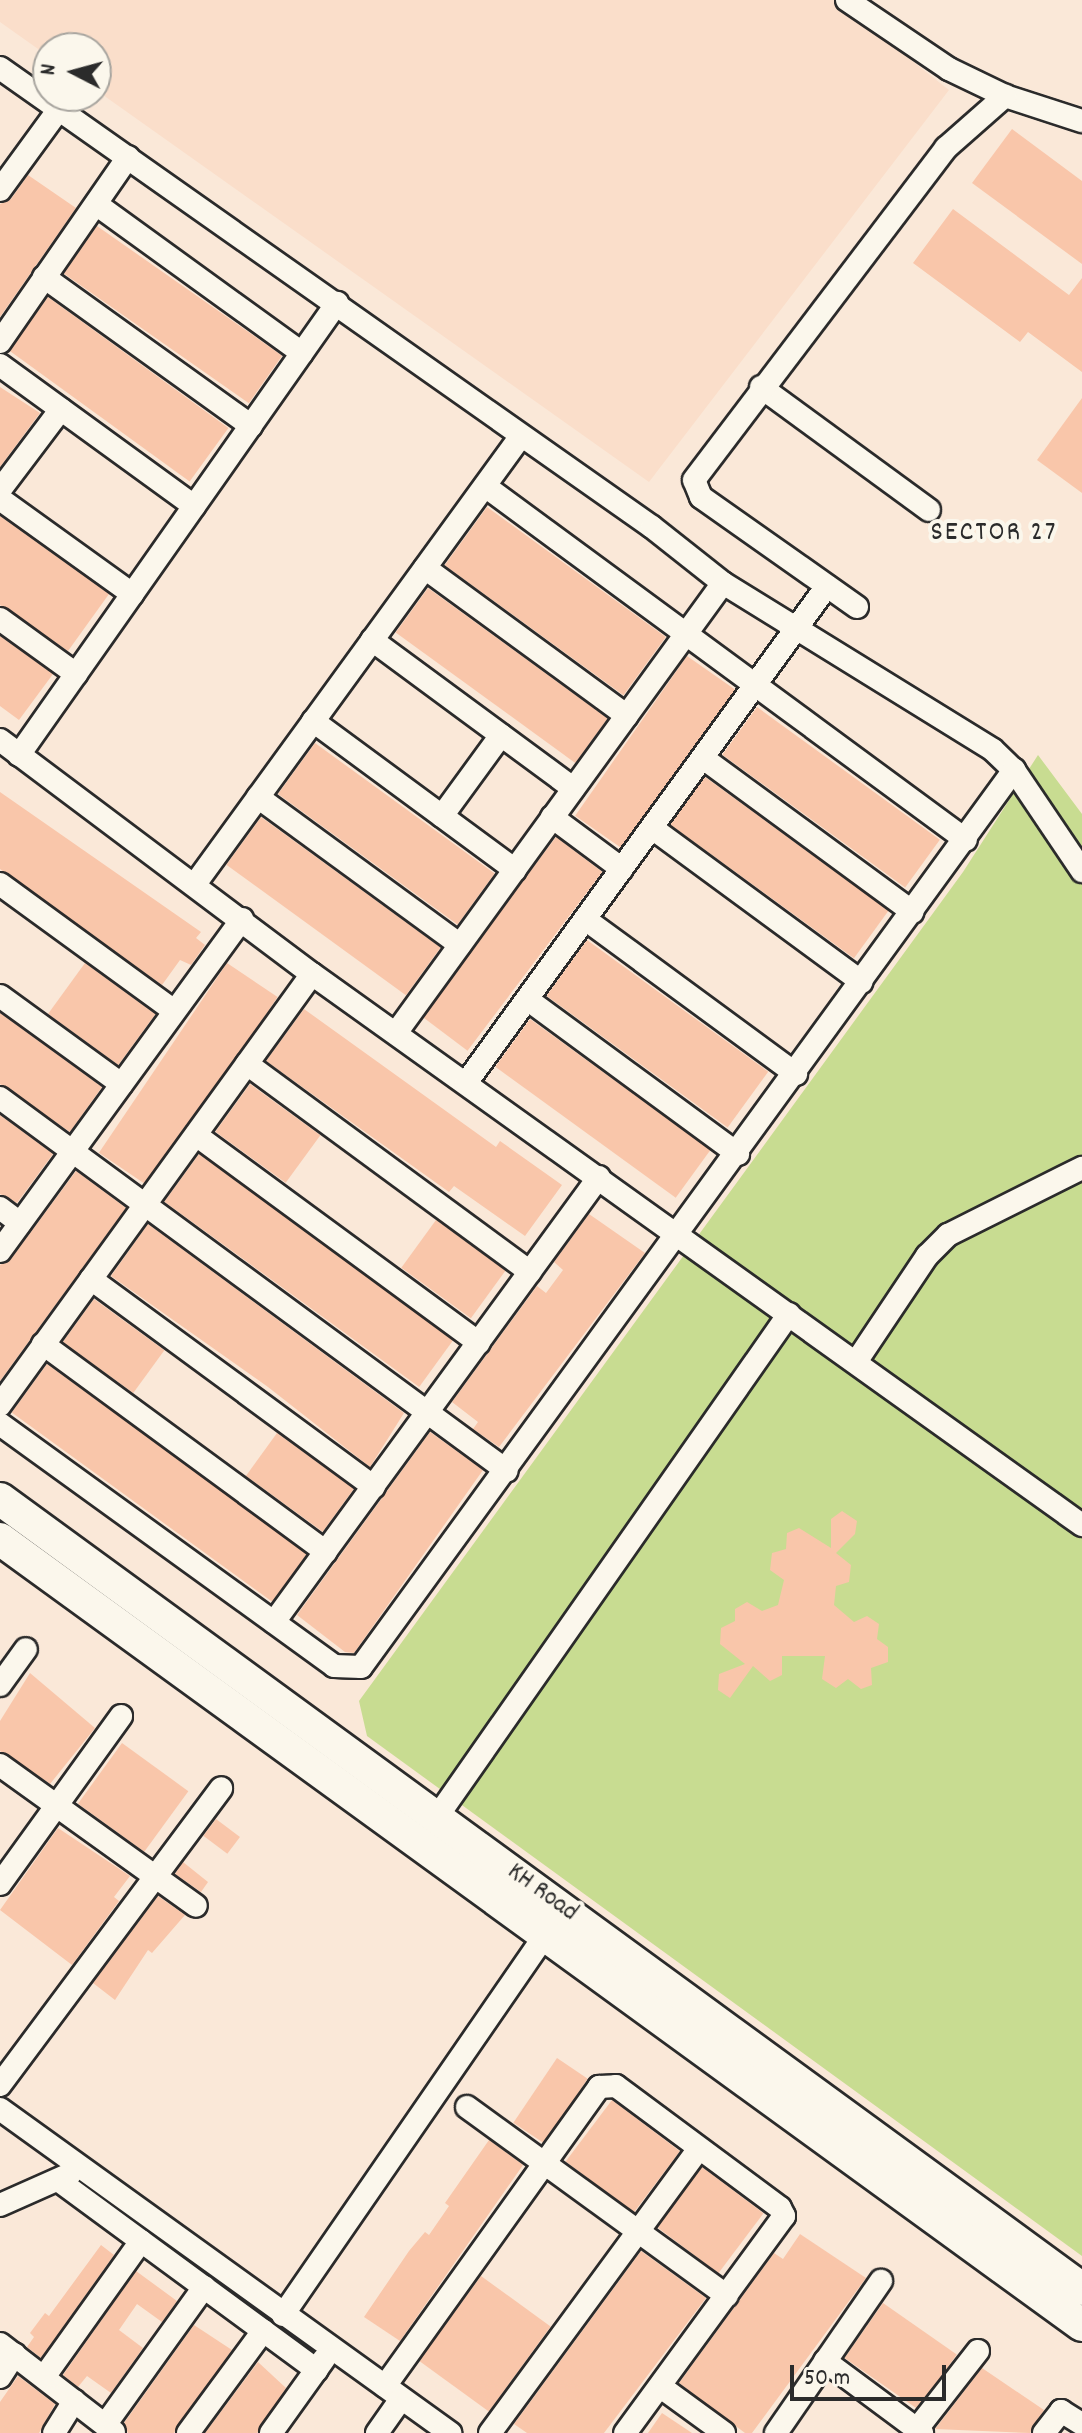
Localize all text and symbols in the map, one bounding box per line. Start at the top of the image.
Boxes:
north arrow [32,32,112,112]
text: N [34,63,66,77]
district label: SECTOR 27 [930,517,1058,551]
street label: KH Road [501,1857,583,1929]
scale bar [794,2349,950,2399]
text: 50 m [804,2362,850,2396]

